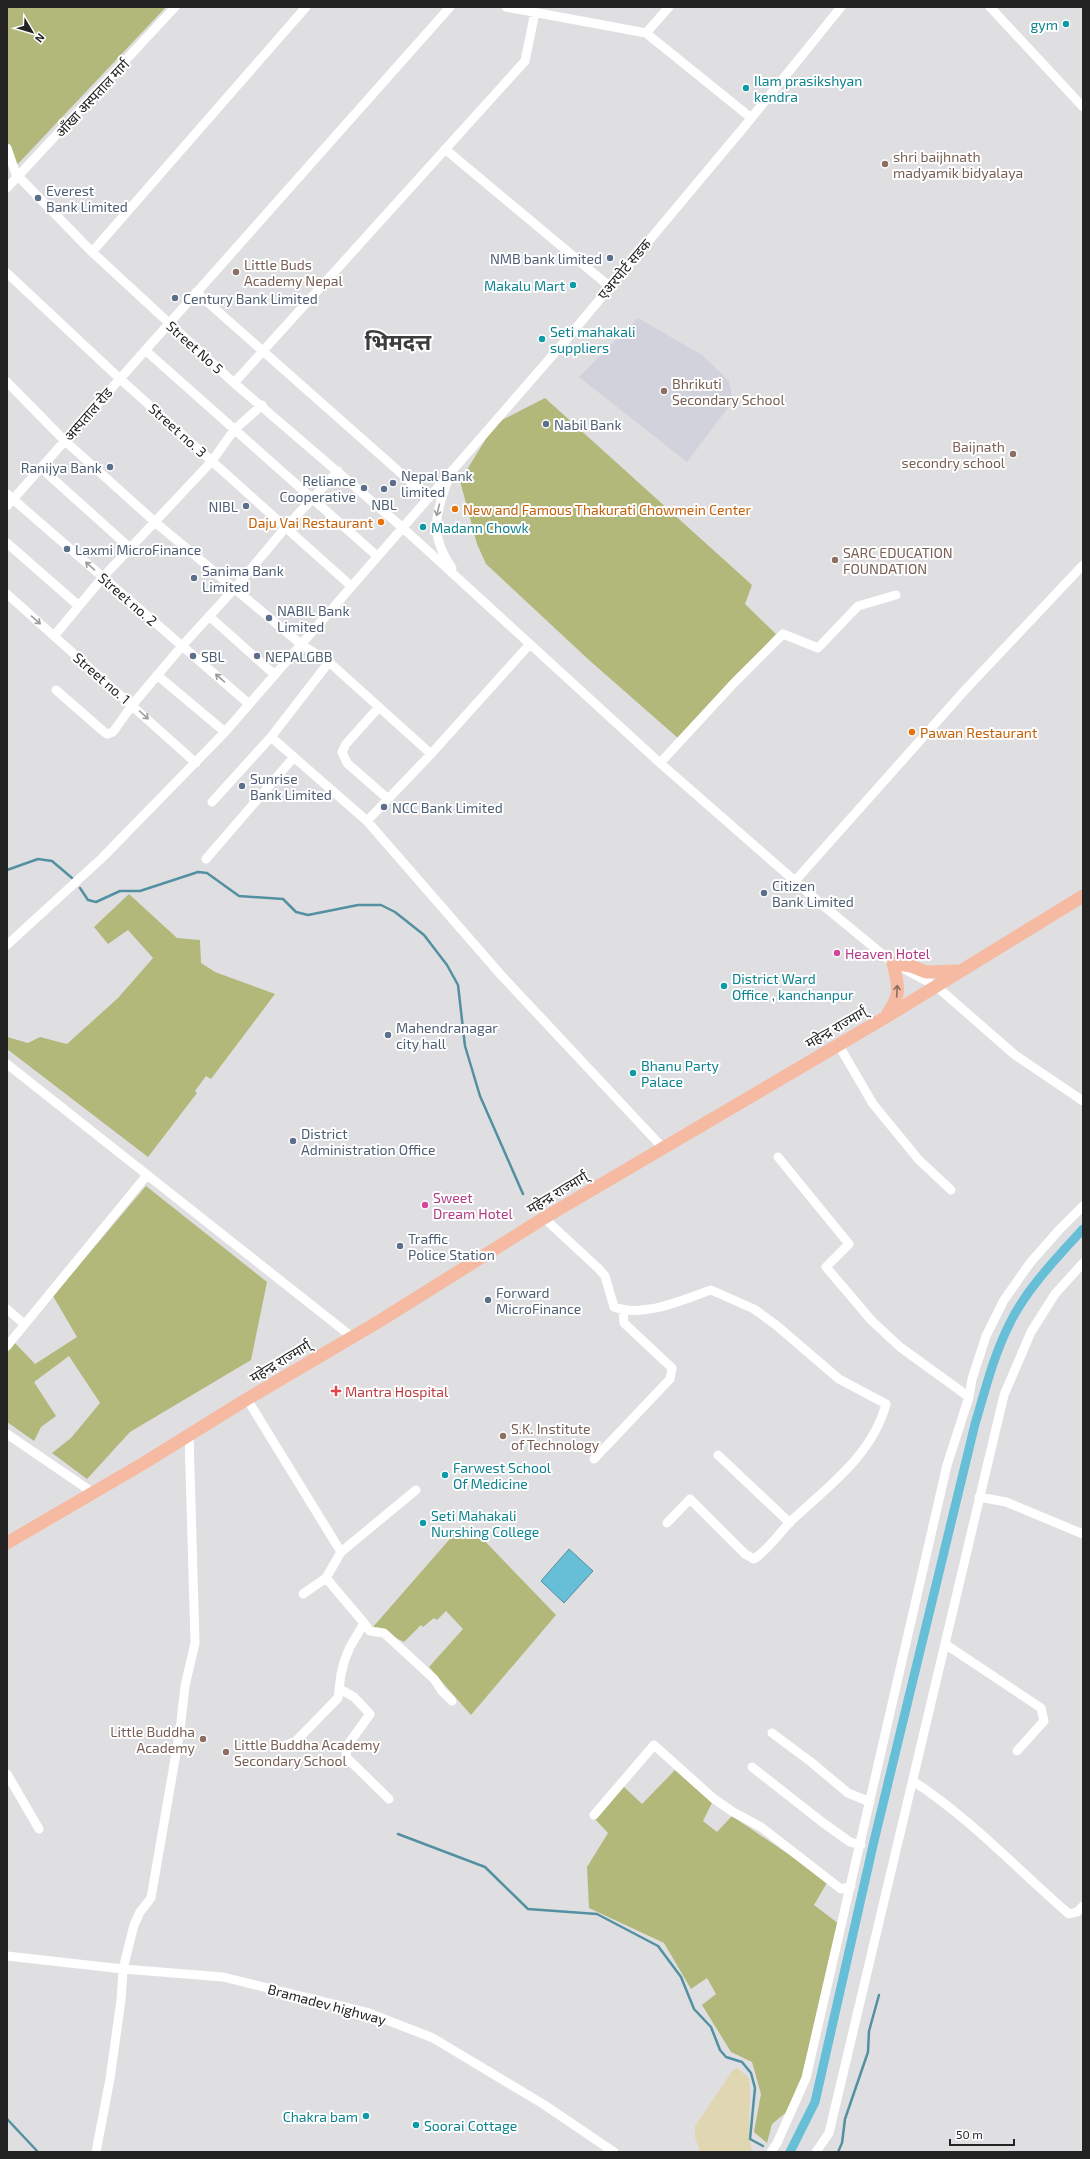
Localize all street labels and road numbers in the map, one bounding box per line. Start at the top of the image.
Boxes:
street label: आँखा अस्पताल मार्ग [51,55,133,141]
street label: एअरपोर्ट सडक [594,235,654,303]
street label: Street No 5 [163,317,227,377]
street label: अस्पताल रोड [60,383,116,444]
street label: Street no. 3 [145,400,211,460]
street label: Street no. 2 [95,569,161,629]
street label: Street no. 1 [70,649,134,707]
street label: महेन्द्र राज्मार्ग् [802,1002,872,1053]
street label: महेन्द्र राज्मार्ग् [524,1166,593,1218]
street label: महेन्द्र राज्मार्ग् [247,1335,316,1387]
street label: Bramadev highway [266,1980,389,2028]

